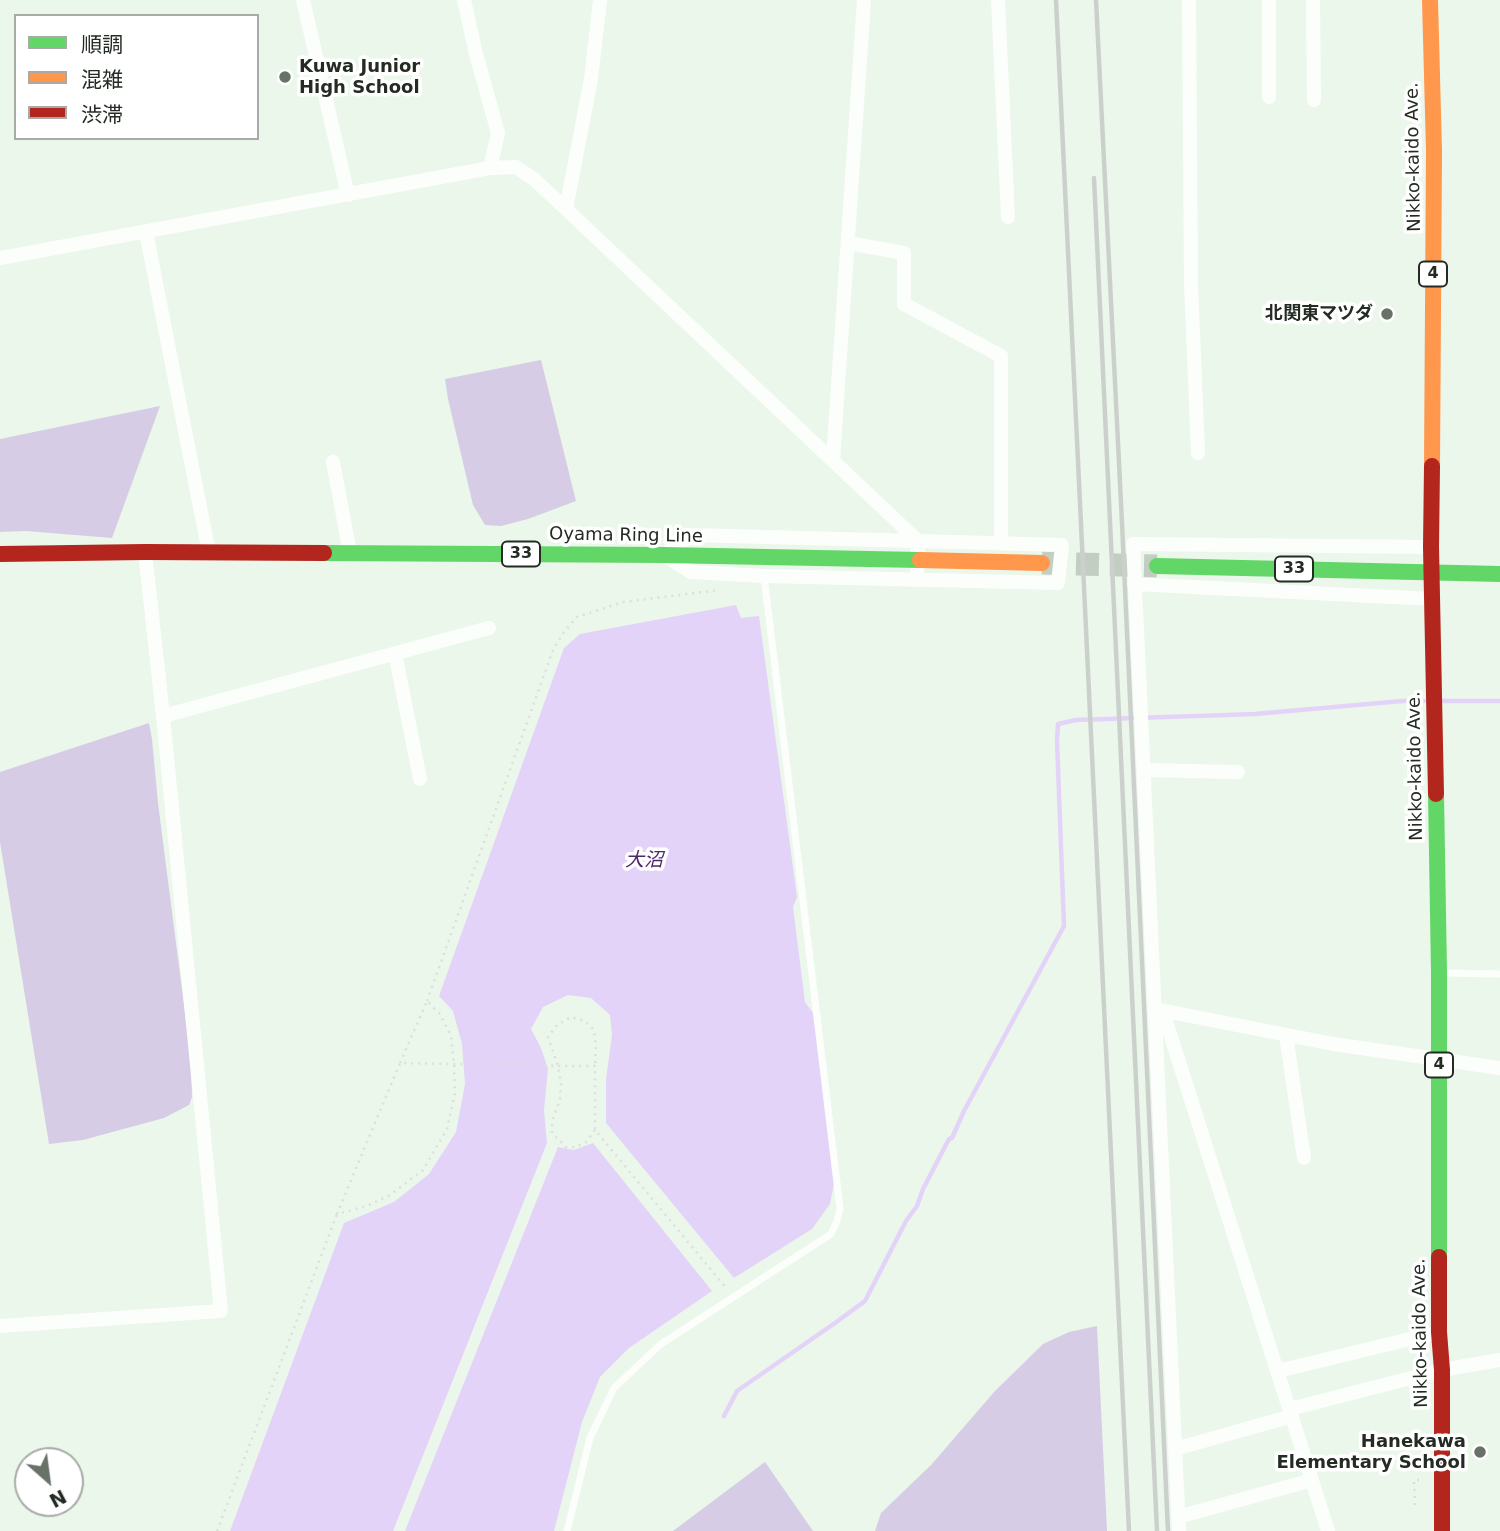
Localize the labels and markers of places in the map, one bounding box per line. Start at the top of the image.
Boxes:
place label: Kuwa Junior High School [299,56,420,98]
marker: Kuwa Junior High School [277,69,293,85]
place label: 北関東マツダ [1265,303,1373,325]
marker: 北関東マツダ [1379,306,1395,322]
place label: Hanekawa Elementary School [1277,1431,1466,1474]
marker: Hanekawa Elementary School [1472,1444,1488,1460]

